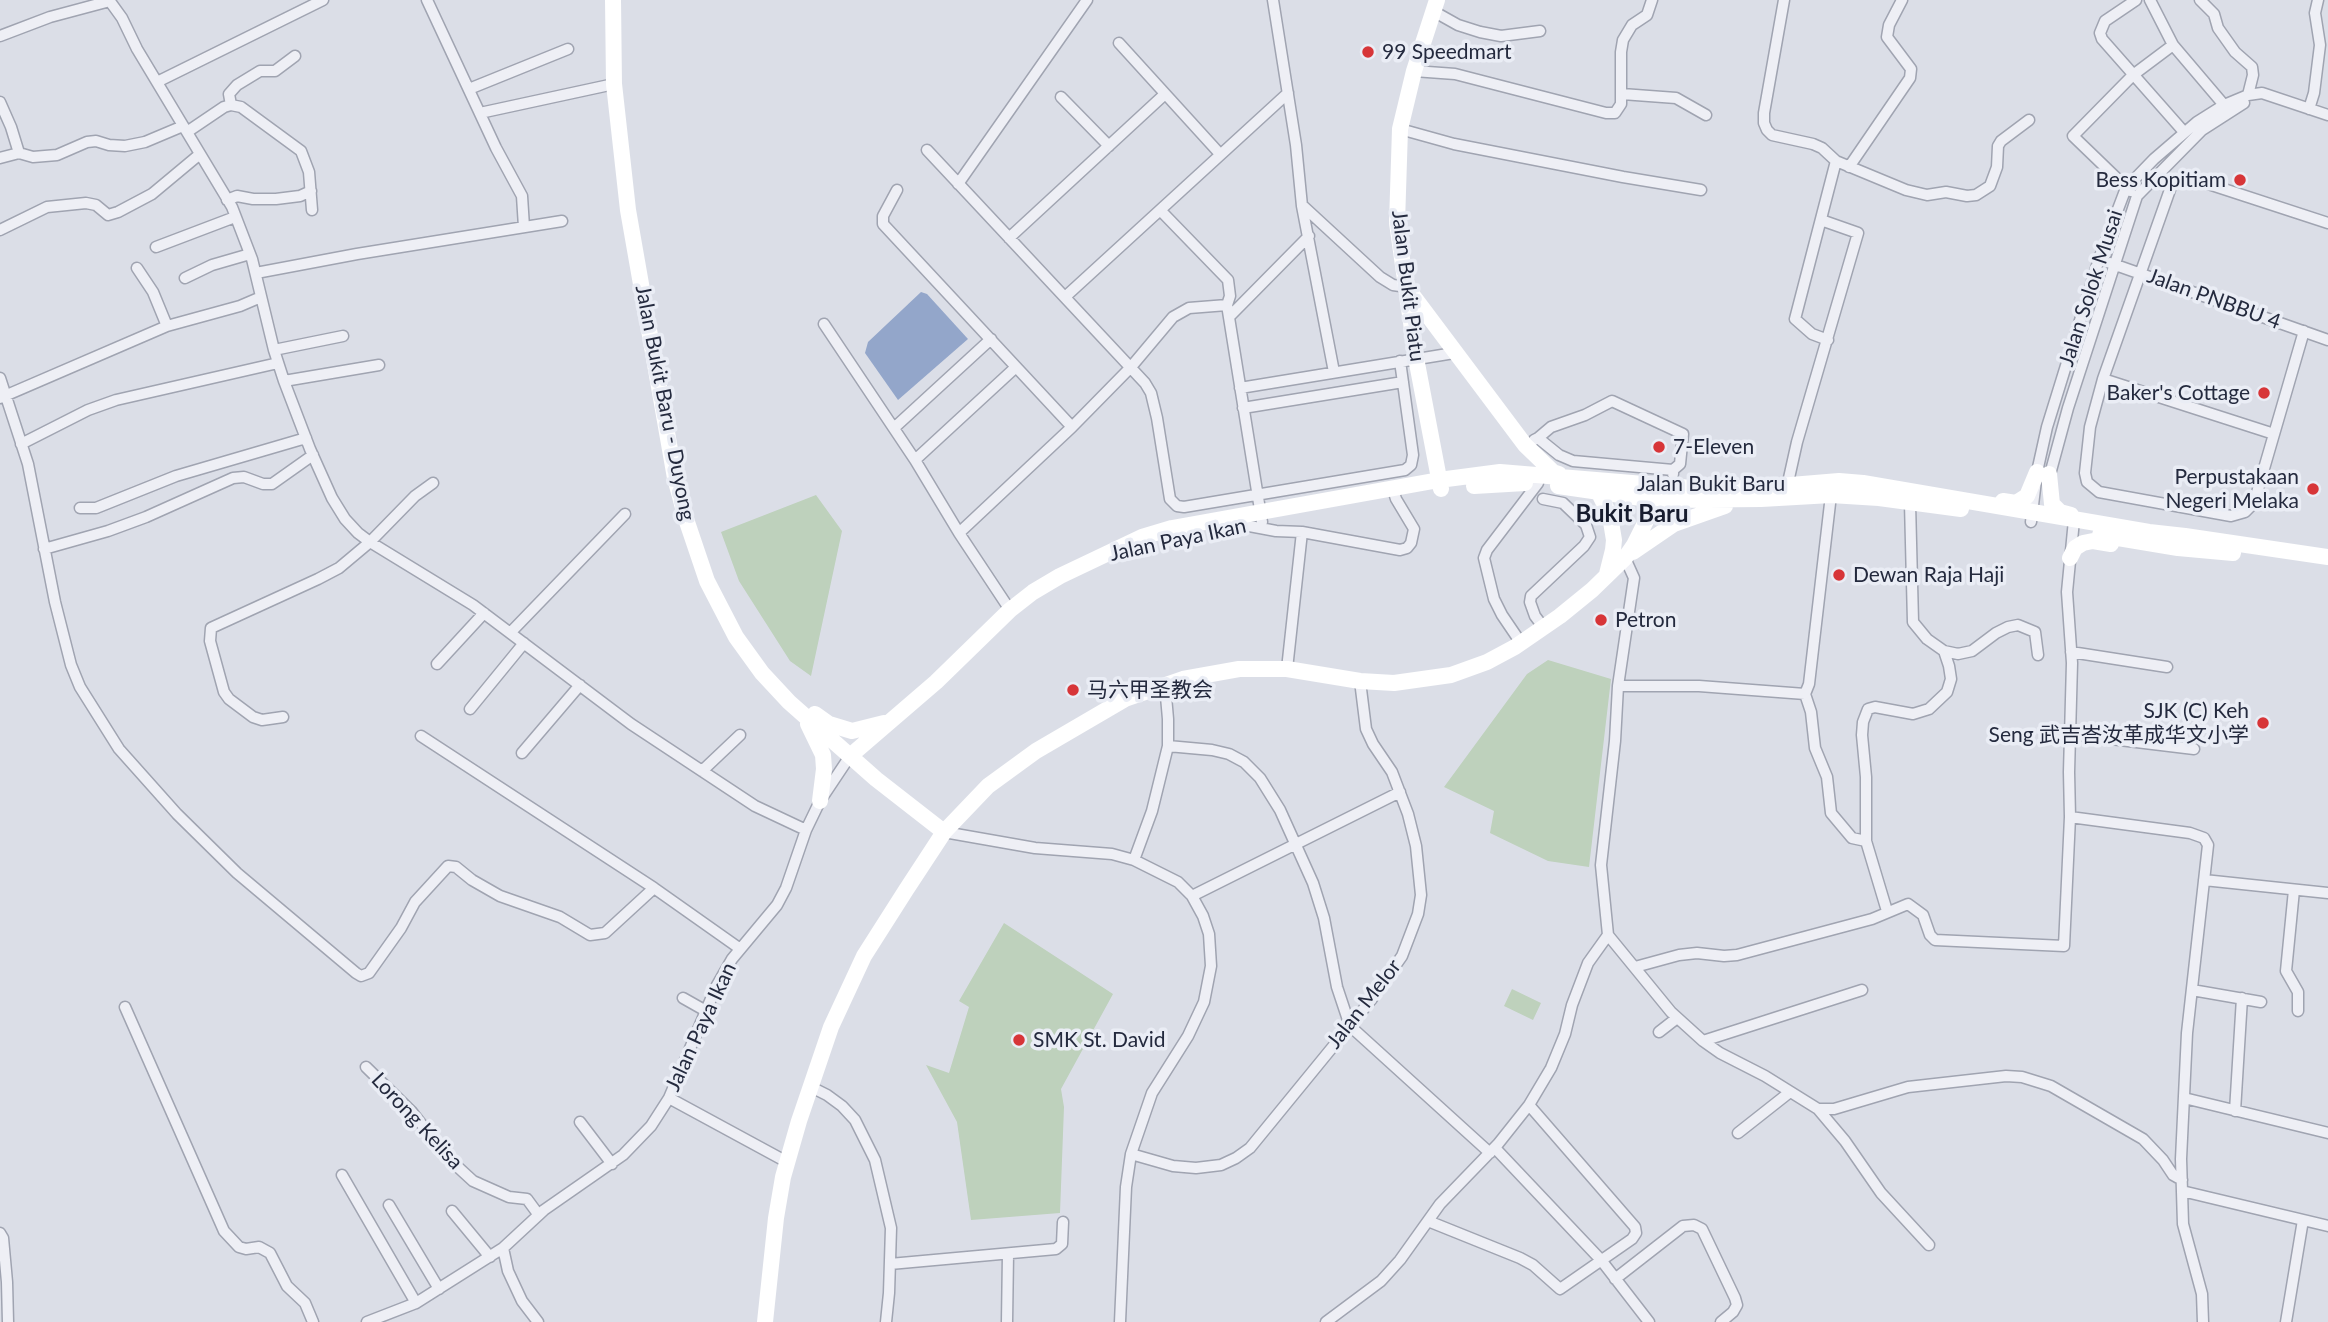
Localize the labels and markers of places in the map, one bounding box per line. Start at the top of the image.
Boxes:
place label: 99 Speedmart [1382,39,1511,65]
marker: 99 Speedmart [1360,44,1376,60]
place label: Bess Kopitiam [2095,167,2226,193]
marker: Bess Kopitiam [2232,172,2248,188]
place label: Baker's Cottage [2107,380,2250,406]
marker: Baker's Cottage [2256,385,2272,401]
place label: 7-Eleven [1673,434,1754,460]
marker: 7-Eleven [1651,439,1667,455]
place label: Perpustakaan Negeri Melaka [2166,464,2299,514]
marker: Perpustakaan Negeri Melaka [2305,481,2321,497]
place label: Dewan Raja Haji [1853,562,2004,588]
marker: Dewan Raja Haji [1831,567,1847,583]
place label: Petron [1615,607,1676,633]
marker: Petron [1593,612,1609,628]
place label: 马六甲圣教会 [1087,677,1213,703]
marker: 马六甲圣教会 [1065,682,1081,698]
place label: SJK (C) Keh Seng 武吉峇汝革成华文小学 [1989,698,2249,748]
marker: SJK (C) Keh Seng 武吉峇汝革成华文小学 [2255,715,2271,731]
place label: SMK St. David [1033,1027,1166,1053]
marker: SMK St. David [1011,1032,1027,1048]

